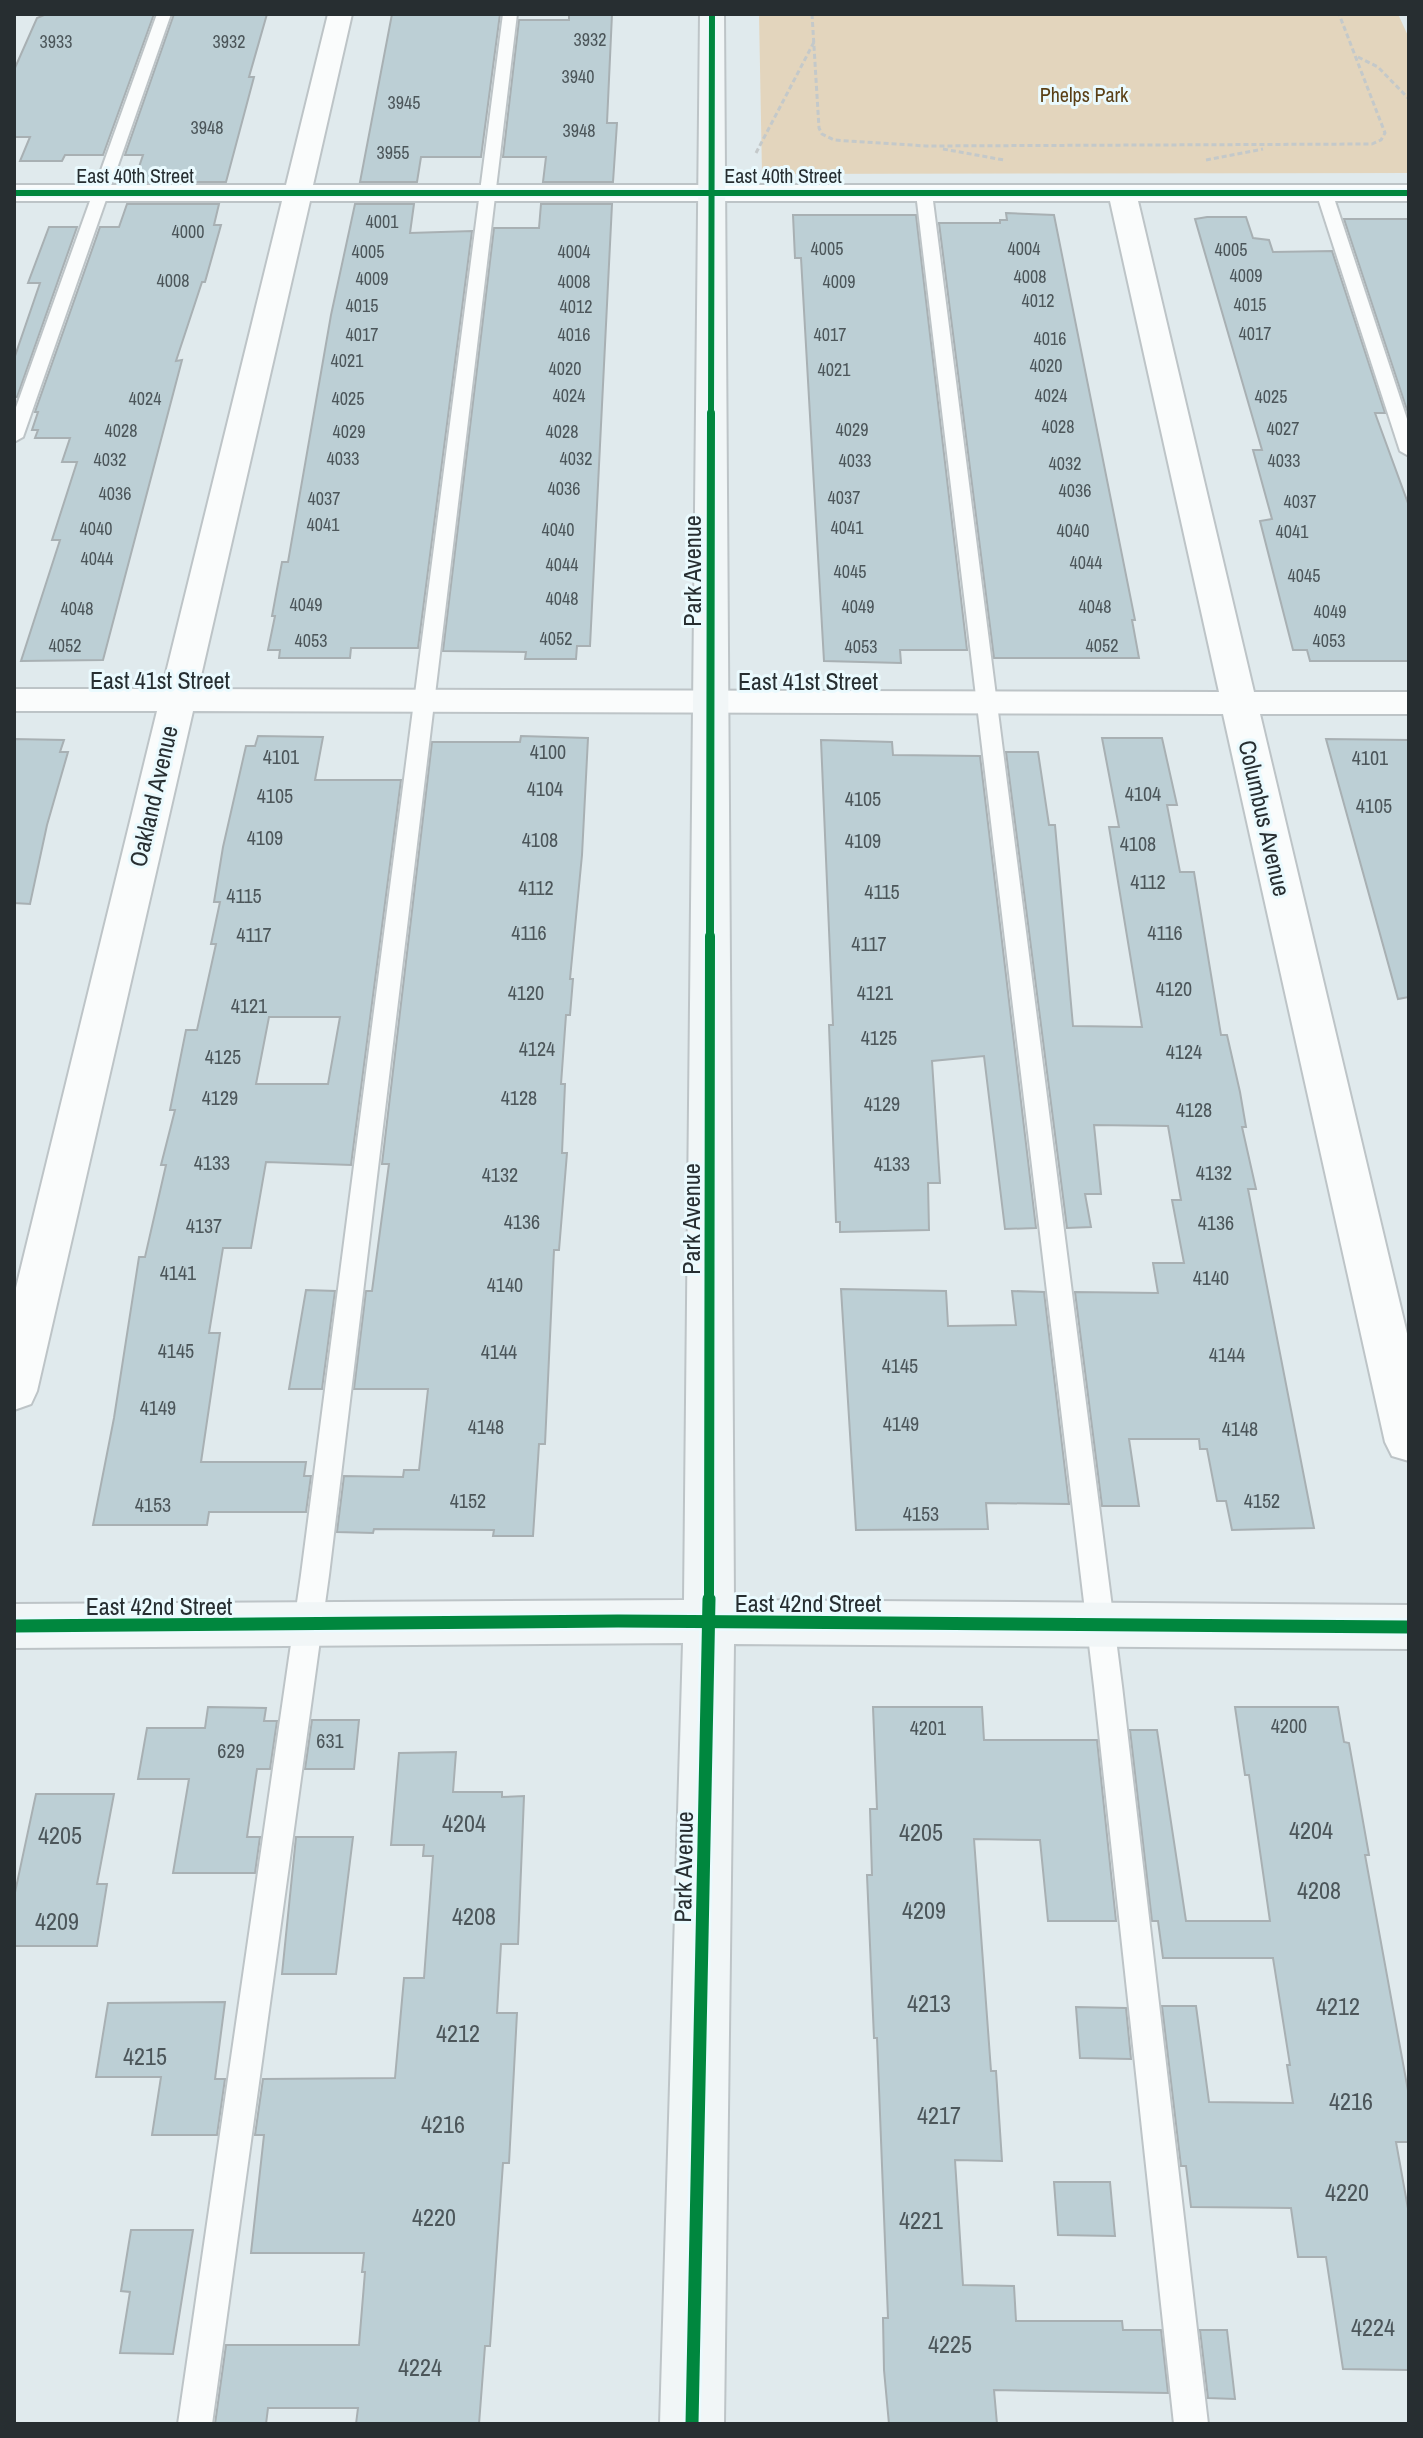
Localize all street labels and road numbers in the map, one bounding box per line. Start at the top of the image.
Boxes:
street label: East 40th Street [76,162,194,189]
street label: East 40th Street [724,162,842,189]
street label: Park Avenue [676,515,708,627]
street label: East 41st Street [90,664,231,696]
street label: East 41st Street [738,665,879,697]
street label: Oakland Avenue [121,722,185,870]
street label: Columbus Avenue [1231,737,1299,899]
street label: Park Avenue [675,1163,707,1275]
street label: East 42nd Street [735,1587,882,1619]
street label: East 42nd Street [86,1590,233,1622]
street label: Park Avenue [666,1811,700,1923]

